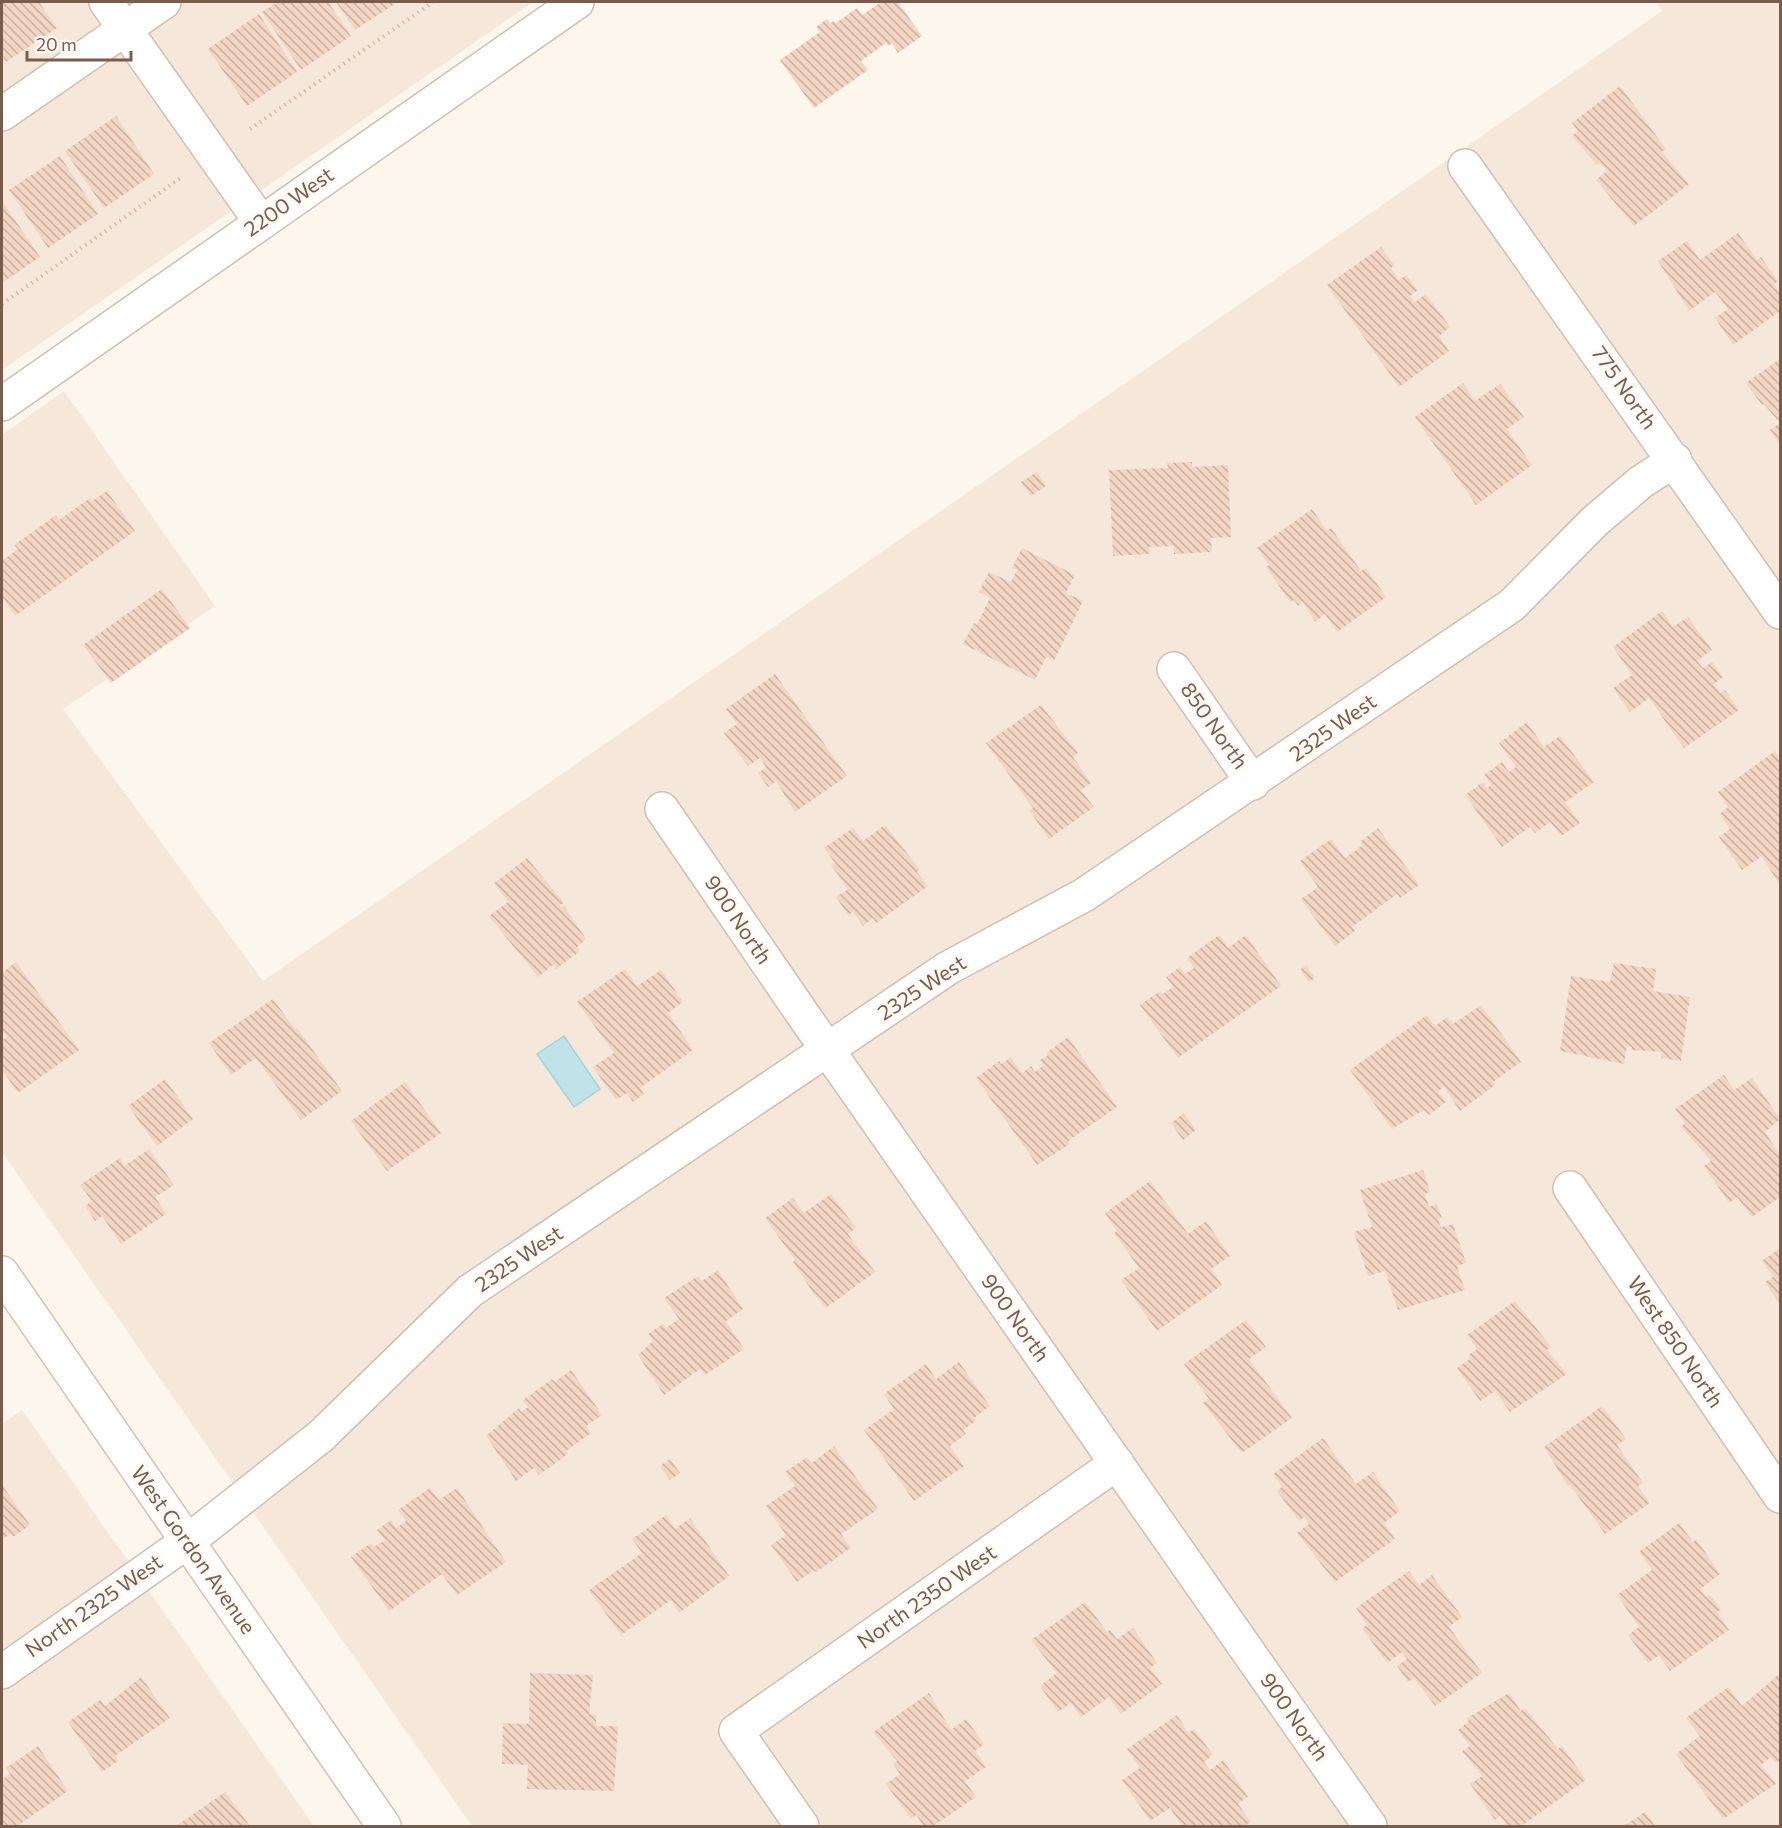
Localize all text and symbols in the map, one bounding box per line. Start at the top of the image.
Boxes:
scale bar [27,24,130,62]
text: 20 m [36,33,77,55]
street label: 2200 West [238,161,338,241]
street label: 775 North [1588,341,1663,433]
street label: 850 North [1176,677,1254,773]
street label: 2325 West [1284,688,1380,766]
street label: 900 North [700,870,778,968]
street label: 2325 West [872,949,970,1025]
street label: 2325 West [470,1219,567,1296]
street label: 900 North [977,1268,1056,1366]
street label: West 850 North [1623,1271,1729,1412]
street label: West Gordon Avenue [127,1460,262,1638]
street label: North 2350 West [852,1539,1000,1653]
street label: North 2325 West [20,1548,167,1661]
street label: 900 North [1256,1667,1335,1765]

